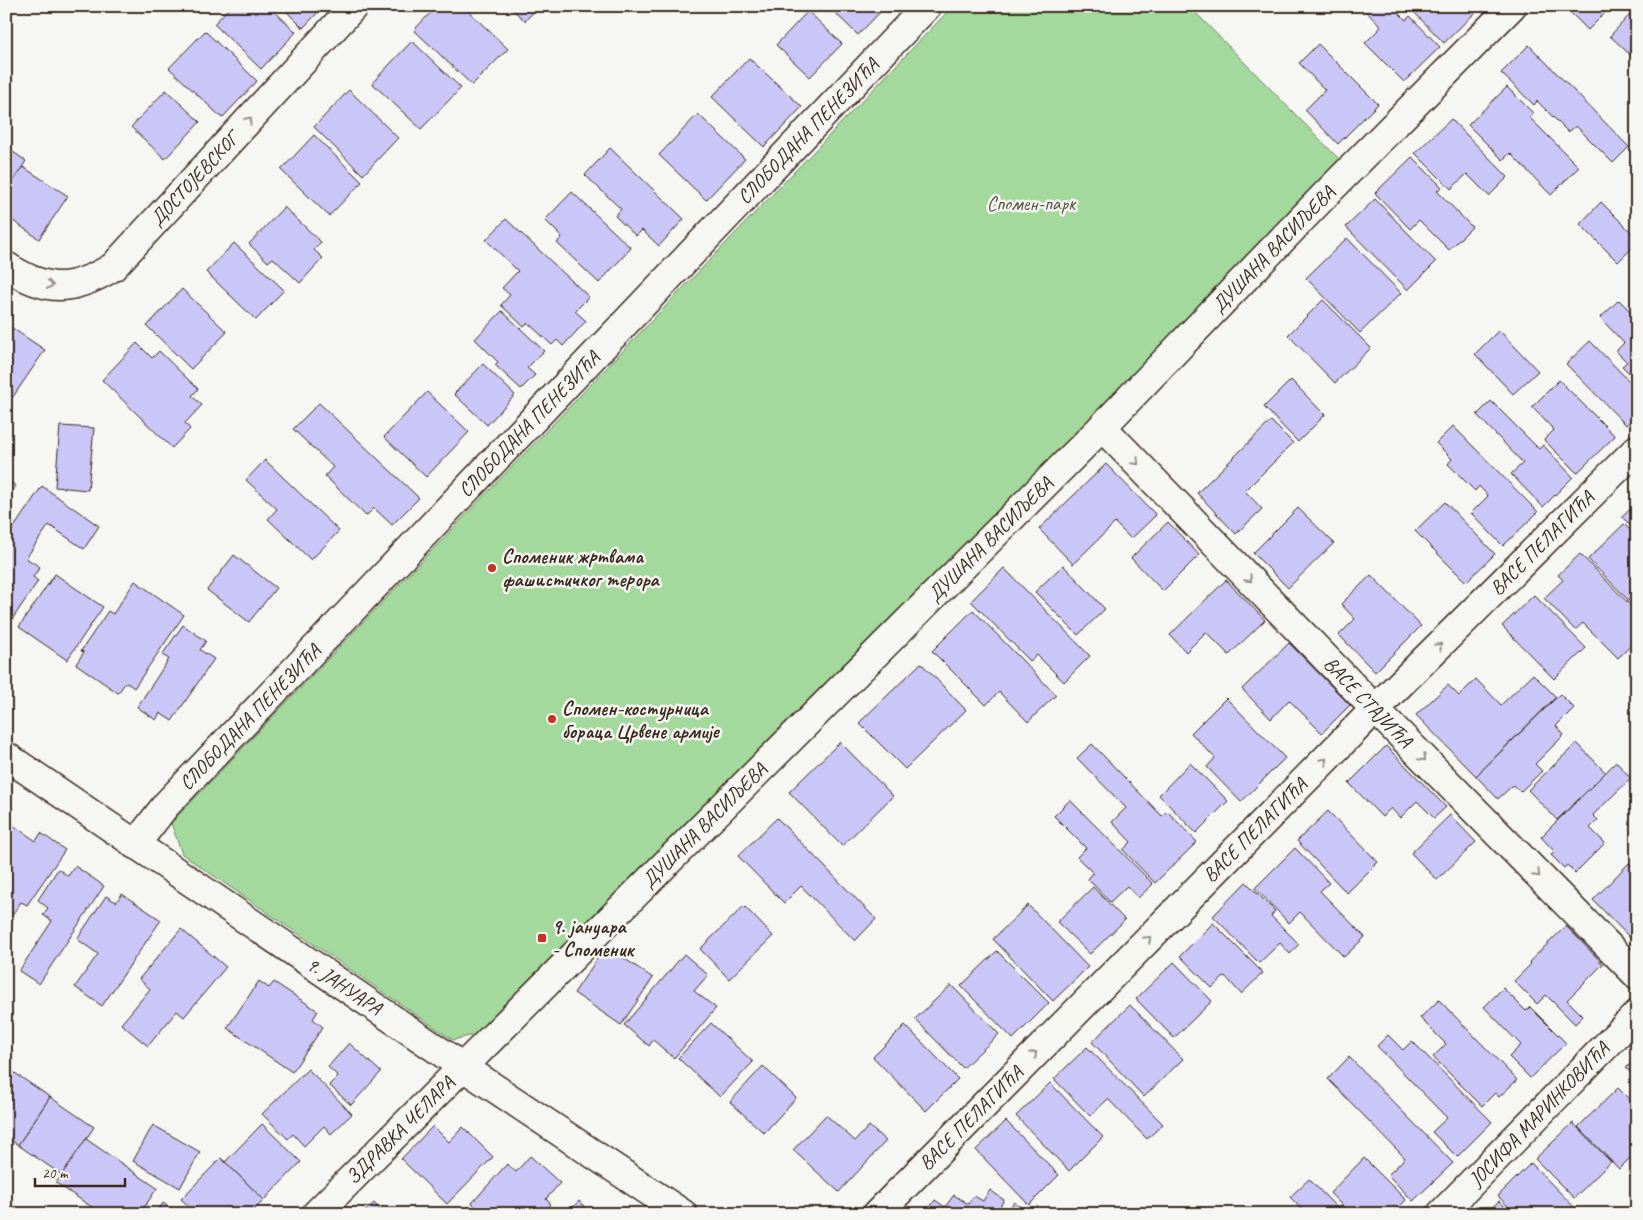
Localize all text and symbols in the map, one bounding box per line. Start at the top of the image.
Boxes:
street label: СЛОБОДАНА ПЕНЕЗИЋА [732,52,885,209]
one-way arrow [243,117,252,126]
street label: ДОСТОЈЕВСКОГ [144,124,246,231]
street label: ДУШАНА ВАСИЉЕВА [1206,180,1341,318]
park label: Спомен-парк [987,191,1077,216]
one-way arrow [47,279,55,290]
street label: СЛОБОДАНА ПЕНЕЗИЋА [453,345,606,502]
one-way arrow [1130,456,1139,465]
street label: ДУШАНА ВАСИЉЕВА [922,470,1059,607]
street label: ВАСЕ ПЕЛАГИЋА [1485,485,1600,600]
place label: Споменик жртвама фашистичког терора [502,544,661,592]
marker: Споменик жртвама фашистичког терора [486,562,498,574]
one-way arrow [1243,573,1252,582]
street label: СЛОБОДАНА ПЕНЕЗИЋА [174,638,327,795]
one-way arrow [1433,642,1442,651]
street label: ВАСЕ СТАЈИЋА [1318,651,1418,753]
place label: Спомен-костурница бораца Црвене армије [562,696,721,744]
marker: Спомен-костурница бораца Црвене армије [546,713,558,725]
one-way arrow [1417,752,1426,761]
street label: ДУШАНА ВАСИЉЕВА [636,756,773,893]
one-way arrow [1318,757,1327,766]
street label: ВАСЕ ПЕЛАГИЋА [1198,772,1313,887]
one-way arrow [1531,868,1540,877]
place label: 9. јануара - Споменик [552,914,636,962]
marker: 9. јануара - Споменик [536,932,548,944]
one-way arrow [1142,935,1151,944]
street label: 9. ЈАНУАРА [301,952,387,1021]
street label: ЈОСИФА МАРИНКОВИЋА [1463,1036,1615,1192]
one-way arrow [1028,1051,1037,1060]
street label: ВАСЕ ПЕЛАГИЋА [914,1060,1029,1175]
street label: ЗДРАВКА ЧЕЛАРА [341,1070,460,1189]
scale bar [35,1155,125,1187]
text: 20 m [42,1164,69,1183]

